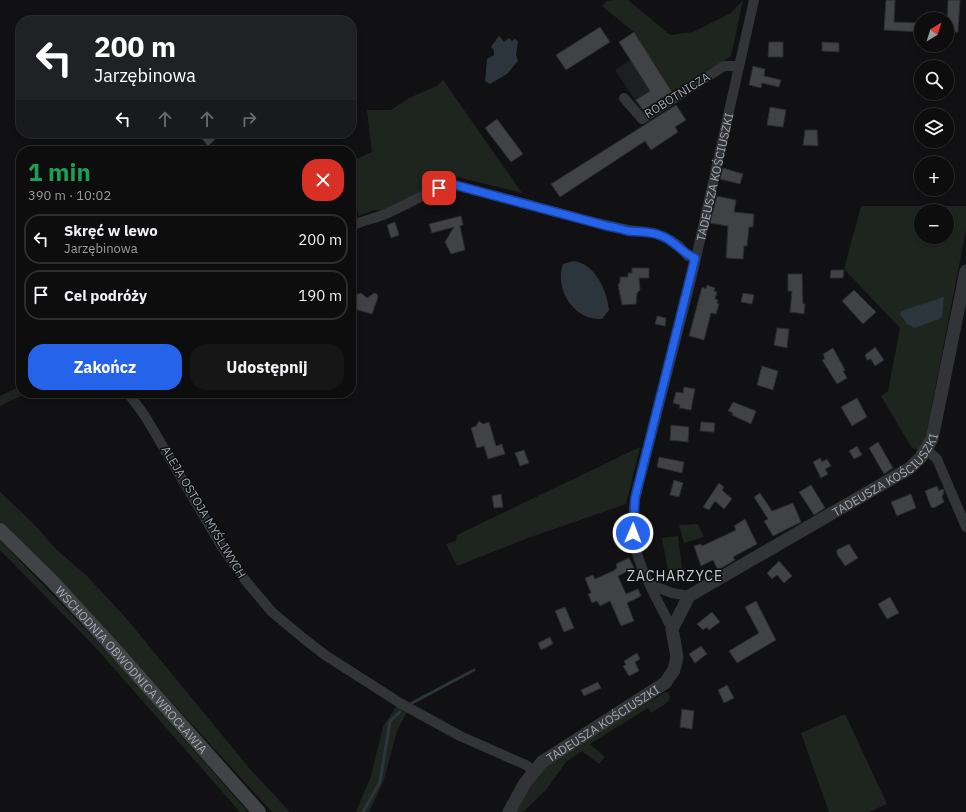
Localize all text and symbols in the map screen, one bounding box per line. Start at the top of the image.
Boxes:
north arrow [914,12,954,52]
map controls [914,12,954,244]
text: 200 m [94,28,176,65]
icon: left [28,32,80,84]
button: search [914,60,954,100]
text: Jarzębinowa [94,64,196,87]
street label: ROBOTNICZA [641,69,713,121]
icon: left [112,108,134,130]
icon: ahead [154,108,176,130]
icon: ahead [196,108,218,130]
icon: right [238,108,260,130]
button: layers [914,108,954,148]
street label: TADEUSZA KOŚCIUSZKI [693,111,736,243]
text: 1 min [28,156,91,188]
button: + [914,156,954,196]
button: close [302,159,344,201]
pin [422,171,456,205]
icon: arrive [428,177,450,199]
text: 390 m · 10:02 [28,187,111,204]
button: − [914,204,954,244]
text: Skręć w lewo [64,221,158,240]
icon: left [30,228,52,250]
text: 200 m [298,230,342,249]
text: Jarzębinowa [64,240,138,257]
icon: arrive [30,284,52,306]
text: Cel podróży [64,286,147,305]
text: 190 m [298,286,342,305]
button: Zakończ [28,344,182,390]
button: Udostępnij [190,344,344,390]
street label: TADEUSZA KOŚCIUSZKI [829,432,940,519]
street label: ALEJA OSTOJA MYŚLIWYCH [158,443,250,581]
position arrow [612,512,654,554]
district label: ZACHARZYCE [627,567,723,585]
street label: WSCHODNIA OBWODNICA WROCŁAWIA [53,583,211,757]
street label: TADEUSZA KOŚCIUSZKI [543,681,662,765]

